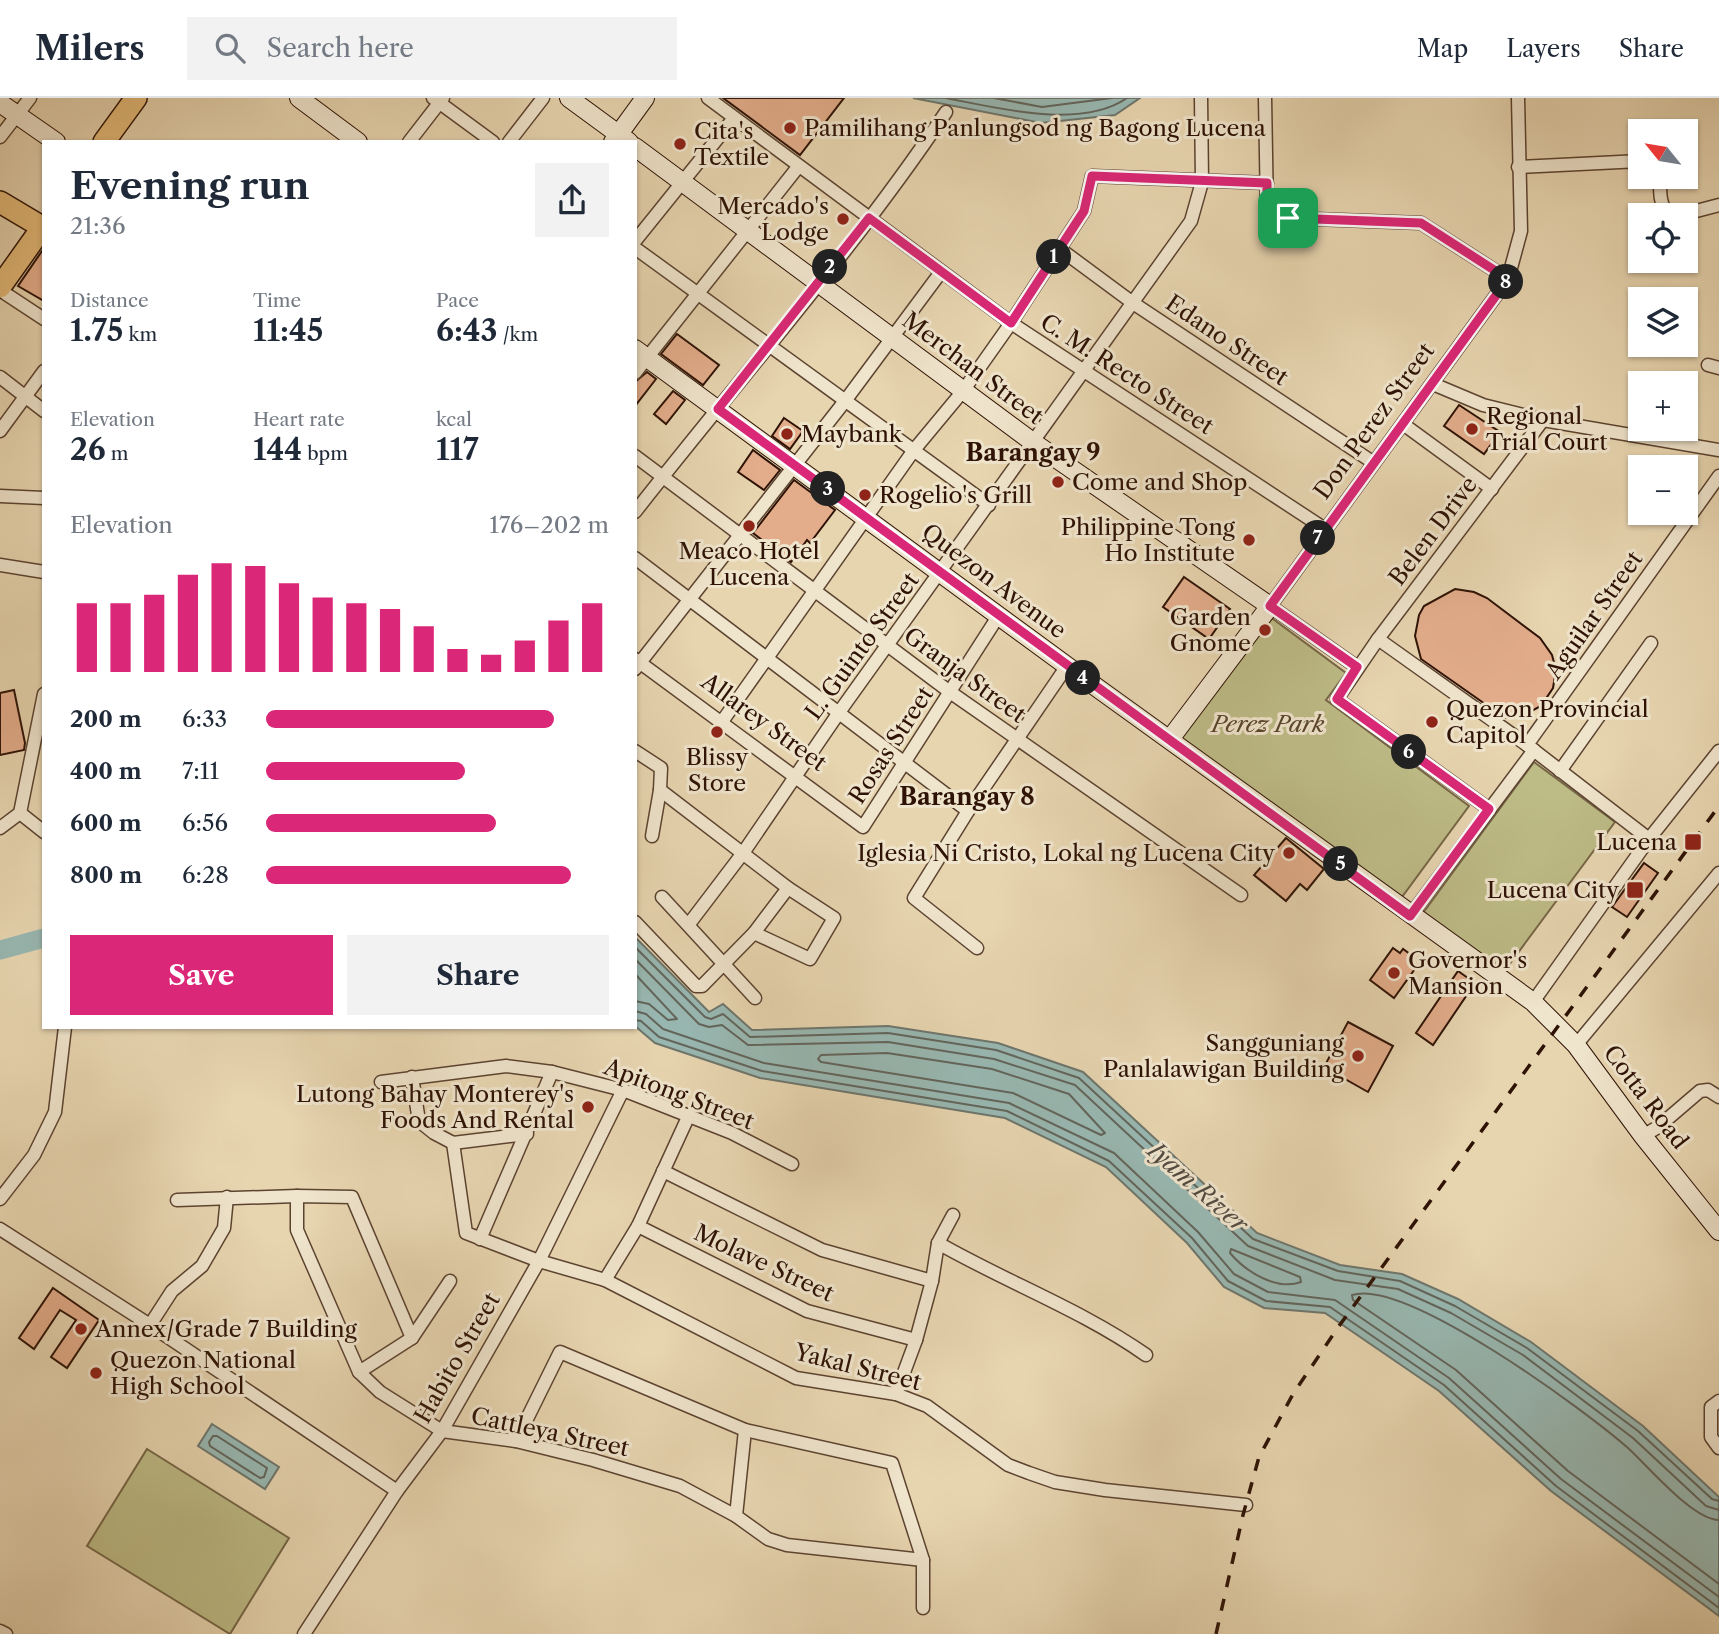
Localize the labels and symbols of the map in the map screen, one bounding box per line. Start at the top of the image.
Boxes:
place label: Pamilihang Panlungsod ng Bagong Lucena [804,114,1267,142]
place label: Cita's Textile [694,117,769,171]
north arrow [1628,119,1698,189]
marker: Pamilihang Panlungsod ng Bagong Lucena [782,120,798,136]
marker: Cita's Textile [672,136,688,152]
pin [1258,188,1318,248]
place label: Mercado's Lodge [717,192,829,246]
marker: Mercado's Lodge [835,211,851,227]
pin: 1 [1036,240,1072,274]
pin: 2 [812,250,848,284]
pin: 8 [1488,264,1524,300]
street label: Edano Street [1160,289,1294,391]
street label: Merchan Street [897,306,1049,430]
street label: C. M. Recto Street [1035,308,1219,440]
street label: Don Perez Street [1308,337,1440,505]
place label: Regional Trial Court [1486,402,1607,456]
place label: Maybank [801,420,904,448]
marker: Regional Trial Court [1464,421,1480,437]
marker: Maybank [779,426,795,442]
district label: Barangay 9 [965,438,1101,467]
place label: Come and Shop [1072,468,1247,496]
street label: Belen Drive [1383,471,1483,591]
pin: 3 [810,472,846,506]
marker: Come and Shop [1050,474,1066,490]
place label: Rogelio's Grill [879,481,1032,509]
marker: Rogelio's Grill [857,487,873,503]
place label: Philippine Tong Ho Institute [1061,513,1236,567]
marker: Meaco Hotel Lucena [741,518,757,534]
street label: Quezon Avenue [916,518,1072,644]
pin: 7 [1300,520,1336,556]
marker: Philippine Tong Ho Institute [1241,532,1257,548]
place label: Meaco Hotel Lucena [678,537,820,591]
street label: Aguilar Street [1539,546,1648,685]
street label: L. Guinto Street [799,567,925,725]
place label: Garden Gnome [1170,603,1251,657]
street label: Granja Street [898,621,1032,729]
marker: Garden Gnome [1257,622,1273,638]
pin: 4 [1066,660,1100,696]
street label: Allarey Street [695,667,832,777]
street label: Rosas Street [843,681,939,809]
place label: Quezon Provincial Capitol [1446,695,1649,749]
park label: Perez Park [1210,710,1324,738]
marker: Quezon Provincial Capitol [1424,714,1440,730]
marker: Blissy Store [709,724,725,740]
pin: 6 [1392,734,1426,770]
place label: Blissy Store [686,743,748,797]
district label: Barangay 8 [899,782,1035,811]
place label: Lucena [1596,828,1678,856]
marker: Lucena [1683,832,1703,852]
place label: Iglesia Ni Cristo, Lokal ng Lucena City [857,839,1275,867]
marker: Iglesia Ni Cristo, Lokal ng Lucena City [1281,845,1297,861]
pin: 5 [1324,846,1358,882]
place label: Lucena City [1487,876,1619,904]
marker: Lucena City [1625,880,1645,900]
place label: Governor's Mansion [1408,946,1527,1000]
marker: Governor's Mansion [1386,965,1402,981]
place label: Sangguniang Panlalawigan Building [1103,1029,1345,1083]
street label: Cotta Road [1598,1039,1694,1155]
marker: Sangguniang Panlalawigan Building [1350,1048,1366,1064]
street label: Apitong Street [599,1052,758,1135]
place label: Lutong Bahay Monterey's Foods And Rental [296,1080,574,1134]
marker: Lutong Bahay Monterey's Foods And Rental [580,1099,596,1115]
water label: Iyam River [1140,1134,1255,1240]
street label: Molave Street [690,1218,838,1308]
street label: Habito Street [408,1288,506,1428]
place label: Annex/Grade 7 Building [94,1315,358,1343]
marker: Annex/Grade 7 Building [73,1321,89,1337]
street label: Yakal Street [791,1338,924,1396]
place label: Quezon National High School [110,1346,296,1400]
marker: Quezon National High School [88,1365,104,1381]
street label: Cattleya Street [468,1402,632,1462]

